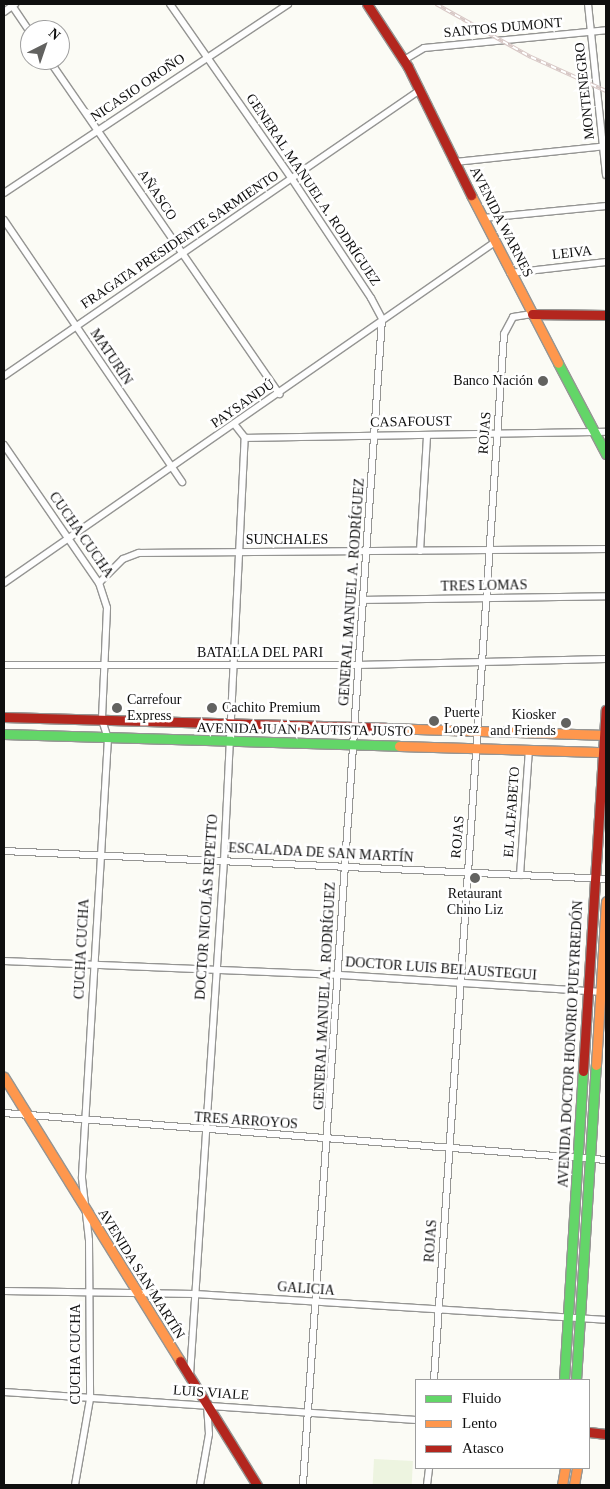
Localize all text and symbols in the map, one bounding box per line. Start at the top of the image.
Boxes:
street label: SANTOS DUMONT [443,14,563,42]
north arrow [20,20,70,70]
text: N [46,25,63,43]
street label: MONTENEGRO [572,41,598,141]
street label: NICASIO OROÑO [88,50,188,126]
street label: GENERAL MANUEL A. RODRÍGUEZ [242,90,384,290]
street label: AVENIDA WARNES [466,163,536,281]
street label: AÑASCO [134,166,180,224]
street label: FRAGATA PRESIDENTE SARMIENTO [78,167,282,313]
street label: LEIVA [551,243,593,263]
street label: MATURÍN [86,326,136,388]
place label: Banco Nación [453,373,533,389]
marker: Banco Nación [537,375,549,387]
street label: PAYSANDÚ [208,376,278,432]
street label: ROJAS [475,411,495,455]
street label: CASAFOUST [370,413,452,431]
street label: GENERAL MANUEL A. RODRÍGUEZ [336,477,368,707]
street label: CUCHA CUCHA [45,489,117,581]
street label: SUNCHALES [246,532,328,548]
street label: TRES LOMAS [440,577,528,595]
street label: BATALLA DEL PARI [196,645,324,661]
place label: Carrefour Express [127,692,181,724]
place label: Cachito Premium [222,700,320,716]
marker: Carrefour Express [111,702,123,714]
marker: Cachito Premium [206,702,218,714]
place label: Puerte Lopez [444,705,480,738]
place label: Kiosker and Friends [490,707,556,740]
marker: Puerte Lopez [428,715,440,727]
marker: Kiosker and Friends [560,717,572,729]
street label: AVENIDA JUAN BAUTISTA JUSTO [196,720,414,740]
street label: EL ALFABETO [500,765,524,859]
street label: DOCTOR NICOLÁS REPETTO [192,814,222,1000]
street label: ROJAS [448,815,468,859]
street label: ESCALADA DE SAN MARTÍN [228,840,414,866]
marker: Retaurant Chino Liz [469,872,481,884]
street label: GENERAL MANUEL A. RODRÍGUEZ [311,881,339,1111]
place label: Retaurant Chino Liz [447,886,503,919]
street label: CUCHA CUCHA [71,898,93,1000]
street label: AVENIDA DOCTOR HONORIO PUEYRREDÓN [555,900,587,1188]
street label: DOCTOR LUIS BELAUSTEGUI [345,954,537,984]
street label: TRES ARROYOS [193,1109,299,1133]
street label: AVENIDA SAN MARTÍN [94,1205,188,1343]
street label: ROJAS [421,1219,441,1263]
street label: GALICIA [277,1279,335,1299]
street label: CUCHA CUCHA [68,1303,84,1405]
legend [415,1379,590,1469]
street label: LUIS VIALE [172,1382,250,1404]
text: Fluido [462,1390,501,1406]
text: Lento [462,1415,497,1431]
text: Atasco [462,1440,504,1456]

